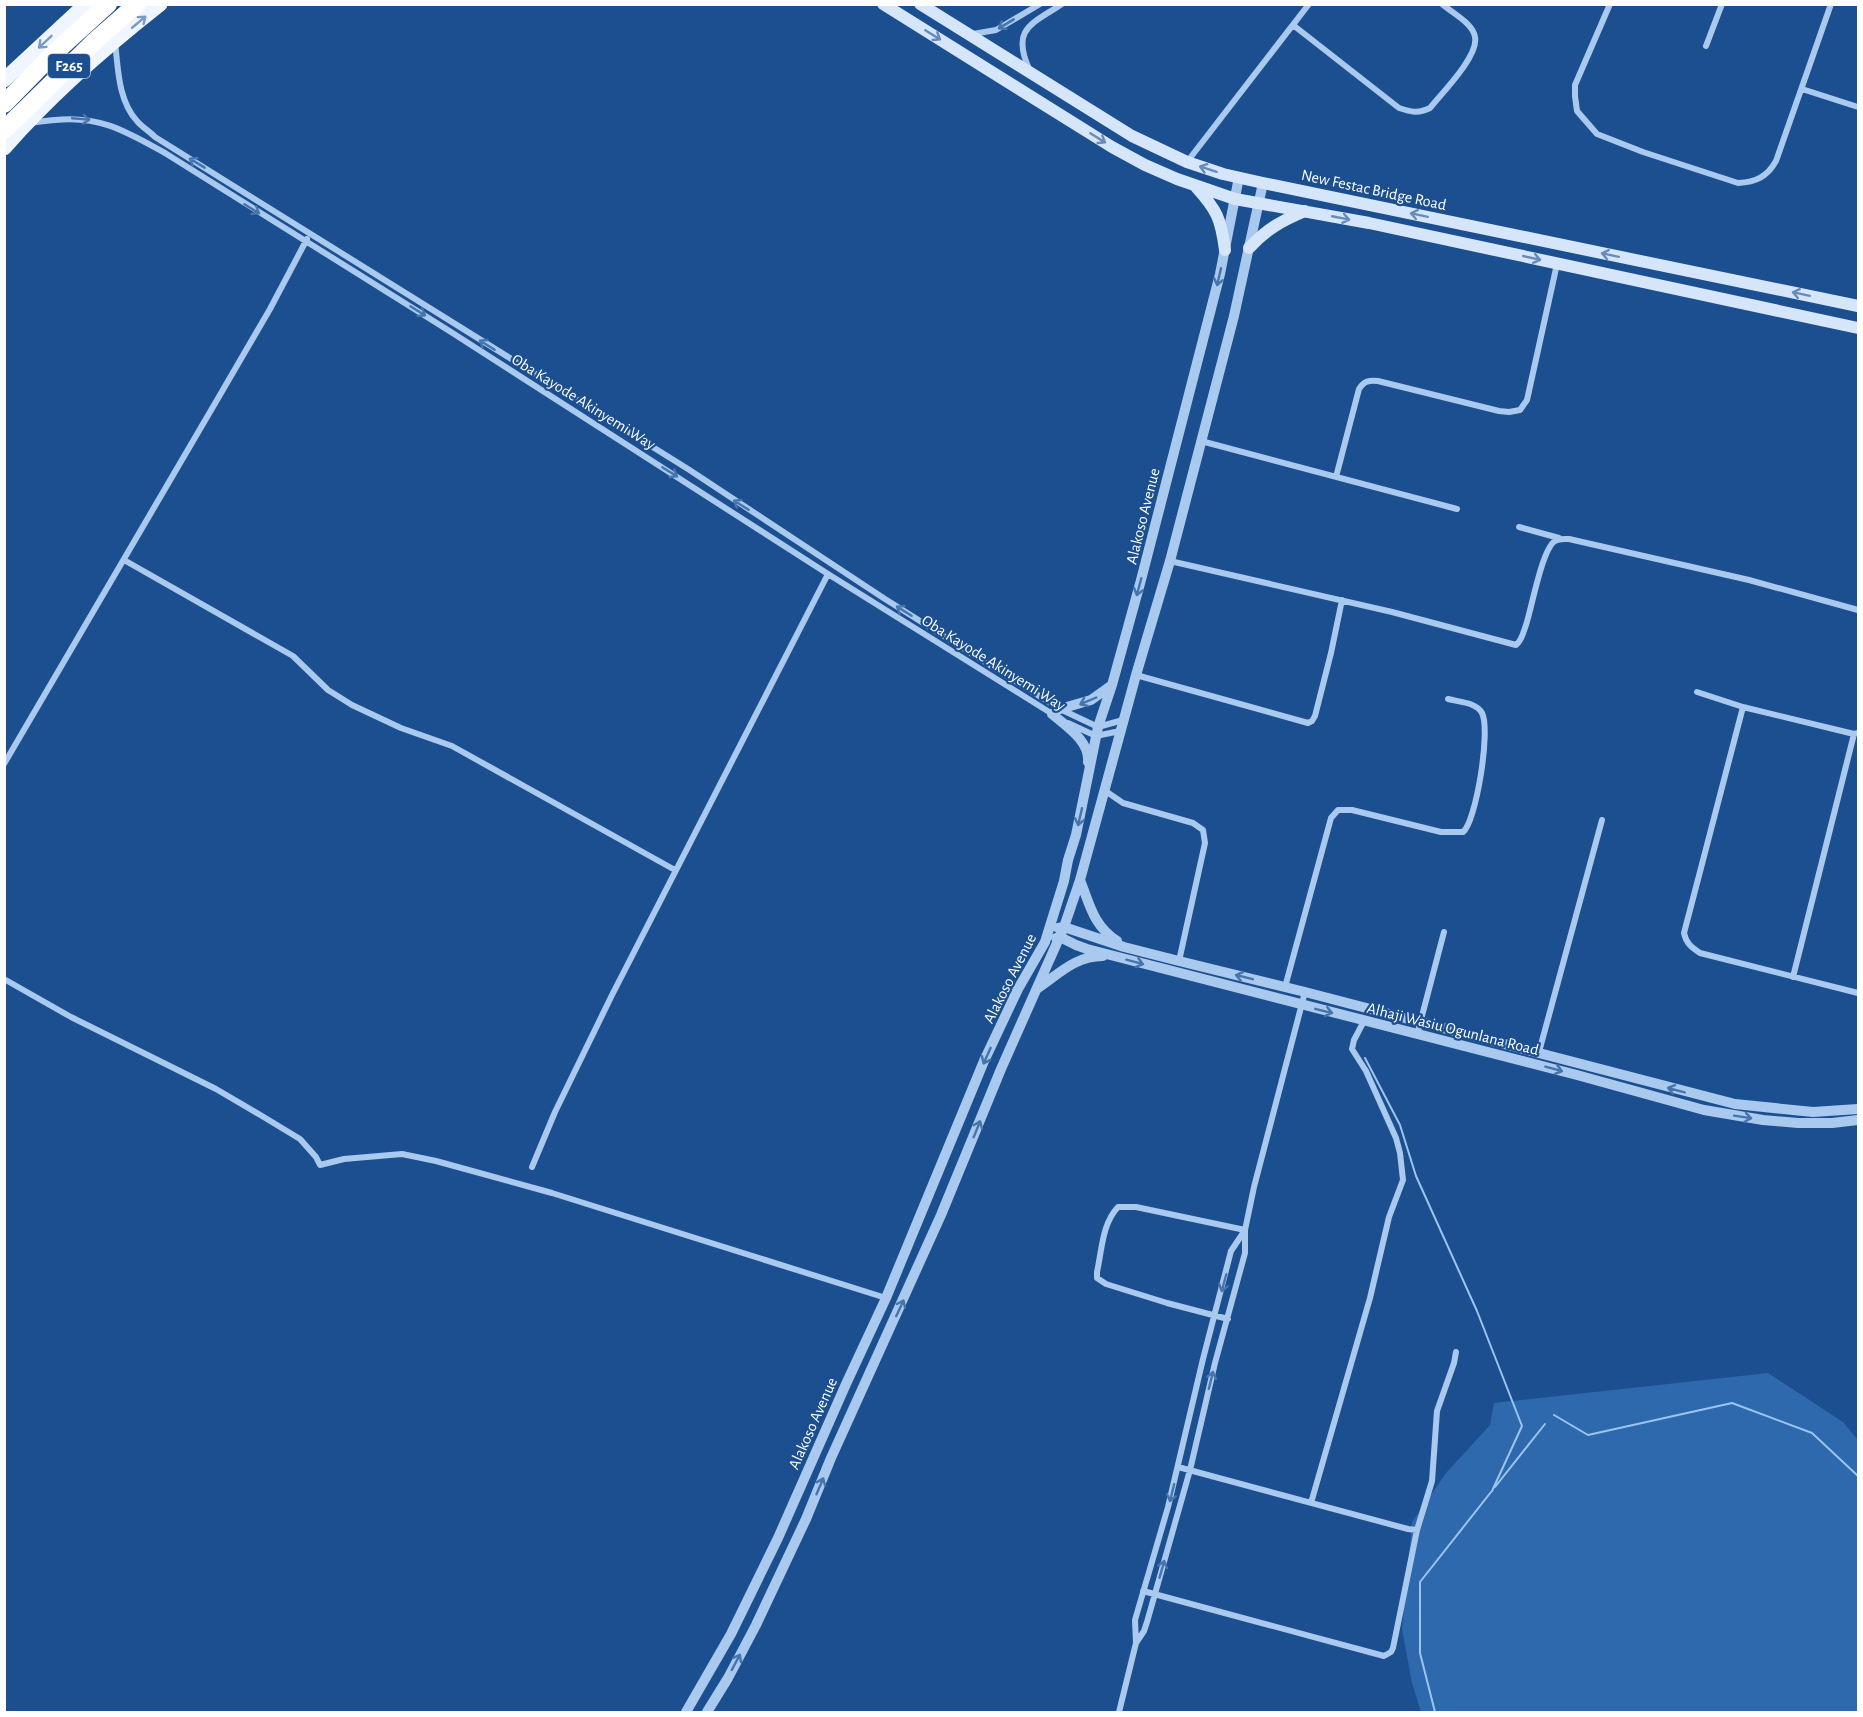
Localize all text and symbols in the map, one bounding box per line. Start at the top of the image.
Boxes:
one-way arrow [131,15,146,29]
one-way arrow [998,19,1016,30]
one-way arrow [924,30,941,42]
one-way arrow [38,35,53,49]
road number: F265 [48,54,90,78]
one-way arrow [70,114,90,125]
one-way arrow [1090,132,1107,145]
one-way arrow [189,157,206,169]
one-way arrow [1199,163,1218,174]
street label: New Festac Bridge Road [1300,167,1448,213]
one-way arrow [243,202,260,215]
one-way arrow [1410,209,1430,220]
one-way arrow [1331,213,1351,224]
one-way arrow [1601,249,1620,260]
one-way arrow [1522,253,1541,265]
one-way arrow [1213,266,1224,286]
one-way arrow [1792,288,1811,300]
one-way arrow [409,305,426,318]
one-way arrow [479,339,496,351]
street label: Oba Kayode Akinyemi Way [508,351,658,454]
one-way arrow [662,466,679,479]
street label: Alakoso Avenue [1123,466,1163,566]
one-way arrow [733,498,750,510]
one-way arrow [1132,577,1144,596]
one-way arrow [896,605,913,617]
street label: Oba Kayode Akinyemi Way [918,612,1068,715]
one-way arrow [1079,695,1097,707]
one-way arrow [1074,807,1085,826]
street label: Alakoso Avenue [980,931,1039,1026]
one-way arrow [1126,956,1145,968]
one-way arrow [1234,971,1253,983]
street label: Alhaji Wasiu Ogunlana Road [1365,1000,1540,1059]
one-way arrow [1314,1005,1333,1017]
one-way arrow [981,1046,992,1064]
one-way arrow [1544,1064,1563,1075]
one-way arrow [1667,1083,1686,1095]
one-way arrow [1732,1112,1752,1123]
one-way arrow [972,1120,983,1139]
one-way arrow [1217,1273,1229,1292]
one-way arrow [894,1300,906,1318]
one-way arrow [1206,1371,1218,1390]
street label: Alakoso Avenue [786,1375,840,1472]
one-way arrow [815,1477,826,1496]
one-way arrow [1165,1483,1177,1502]
one-way arrow [1157,1559,1168,1578]
one-way arrow [730,1654,742,1671]

